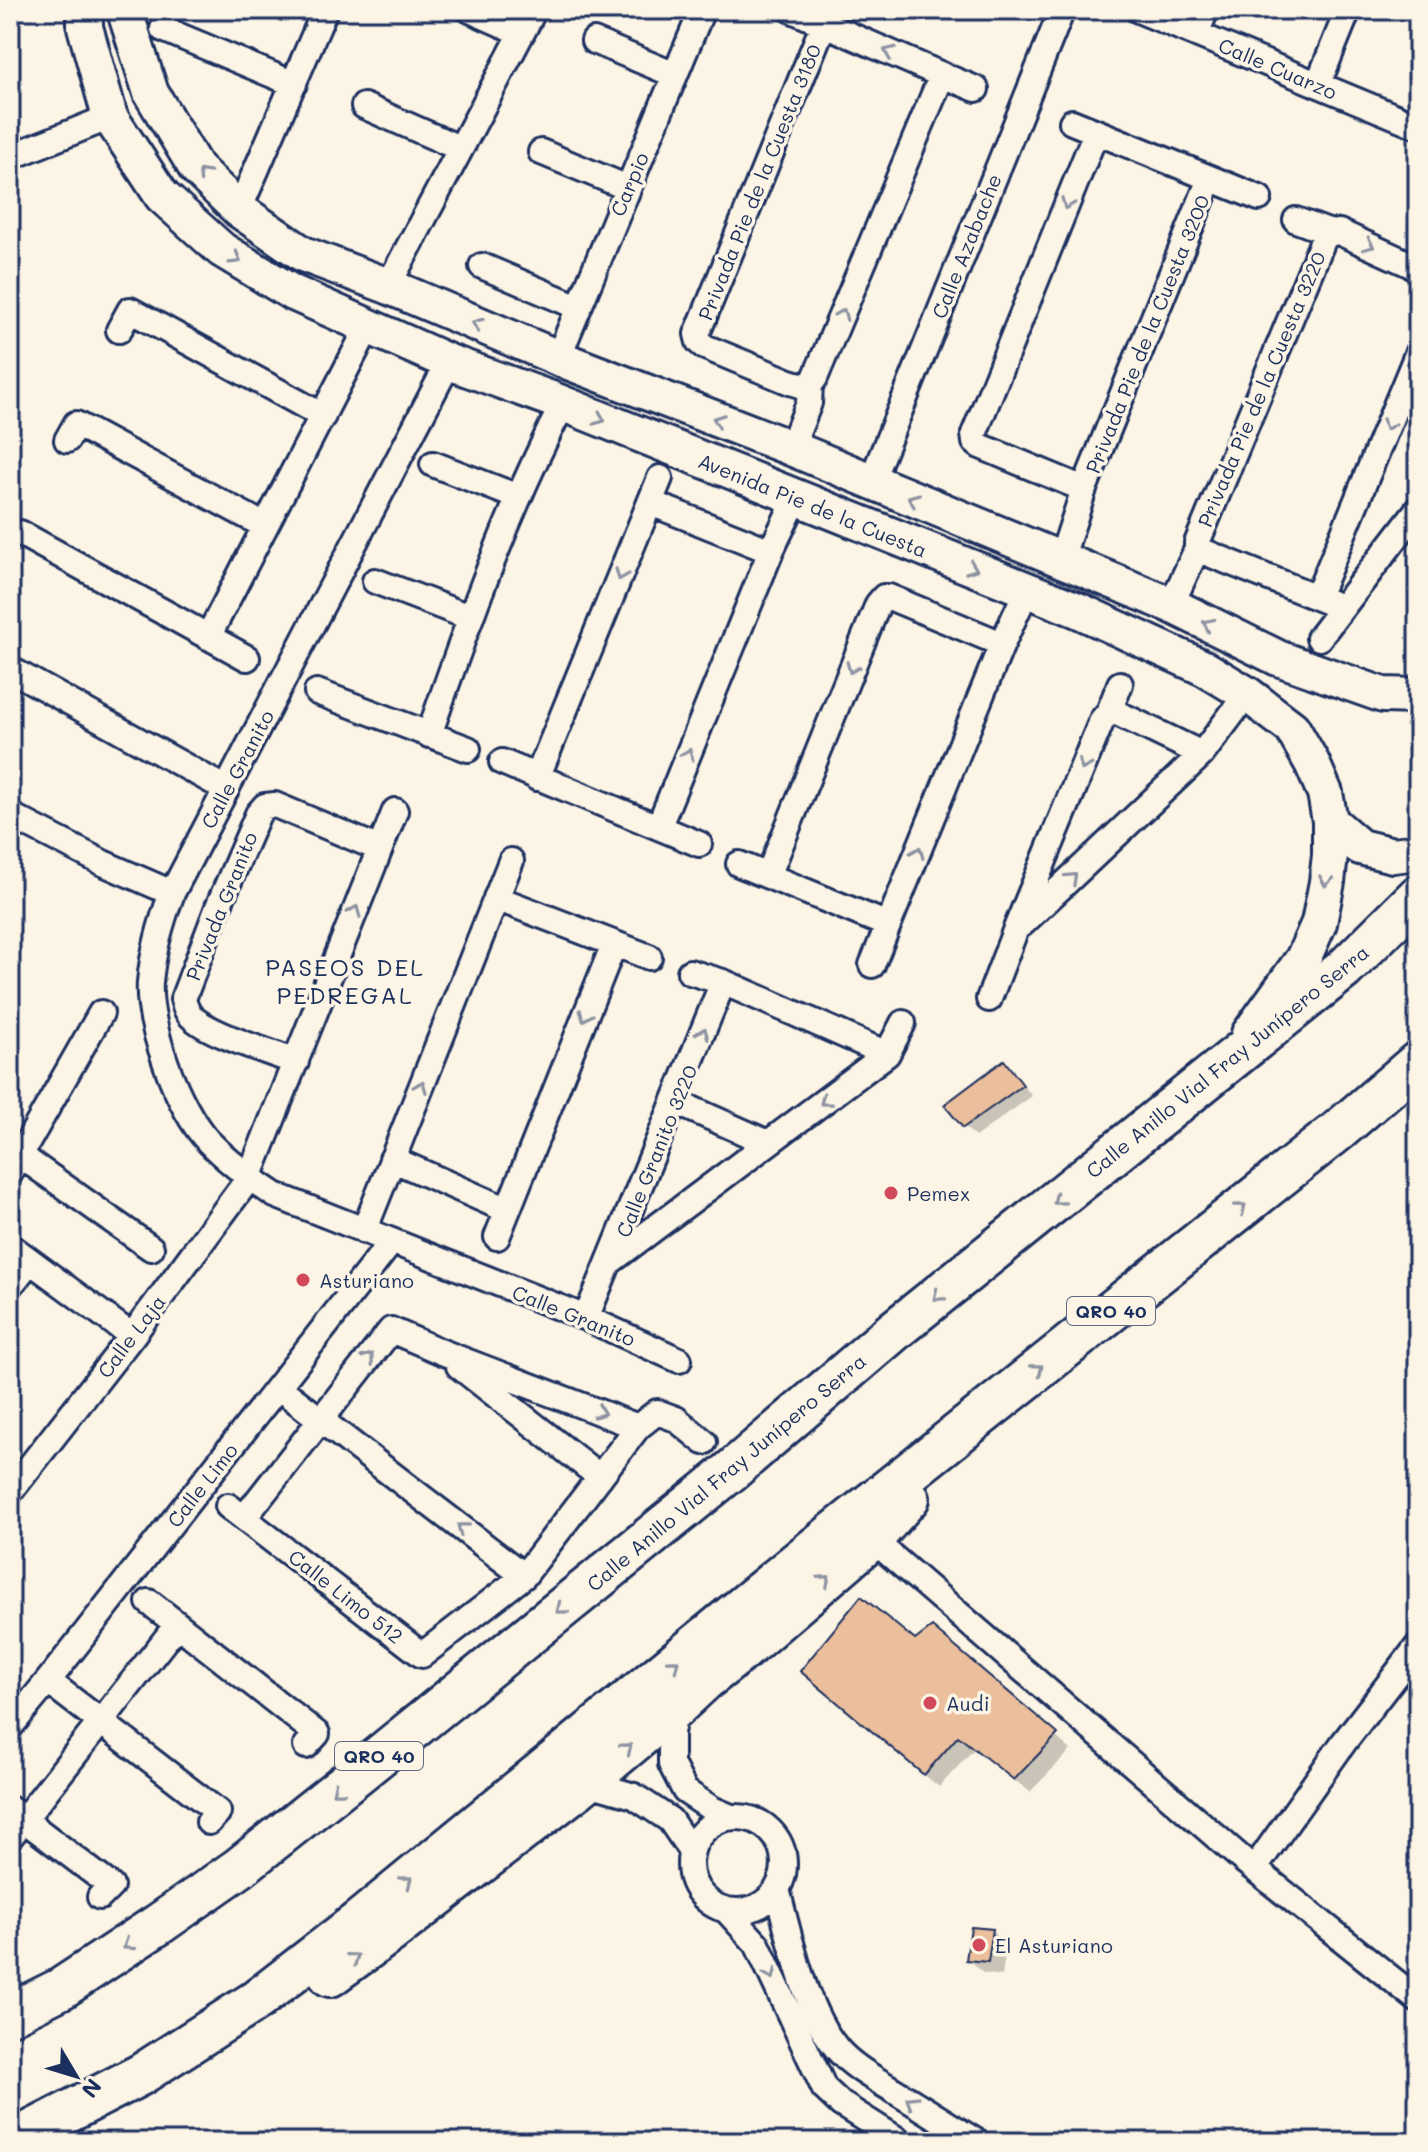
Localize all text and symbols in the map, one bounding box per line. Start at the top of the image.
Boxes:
street label: Calle Cuarzo [1215,31,1341,105]
street label: Privada Pie de la Cuesta 3180 [692,40,826,324]
one-way arrow [883,46,898,62]
street label: Carpio [604,148,654,220]
one-way arrow [199,168,213,183]
street label: Calle Azabache [925,170,1007,322]
street label: Privada Pie de la Cuesta 3200 [1079,191,1215,477]
one-way arrow [1060,196,1077,210]
one-way arrow [1361,236,1375,252]
street label: Privada Pie de la Cuesta 3220 [1191,247,1331,531]
one-way arrow [227,249,242,264]
one-way arrow [832,308,849,322]
one-way arrow [471,317,485,333]
one-way arrow [592,409,606,426]
one-way arrow [712,413,726,429]
one-way arrow [1382,416,1398,431]
street label: Avenida Pie de la Cuesta [695,447,931,563]
one-way arrow [907,492,921,509]
one-way arrow [964,558,978,575]
one-way arrow [615,567,631,581]
one-way arrow [1202,618,1217,633]
one-way arrow [845,660,862,674]
street label: Calle Granito [195,705,279,833]
one-way arrow [679,748,695,762]
one-way arrow [1077,757,1093,771]
street label: Privada Granito [179,828,263,984]
one-way arrow [908,846,924,860]
one-way arrow [1063,872,1077,887]
one-way arrow [1319,875,1336,888]
one-way arrow [346,905,362,919]
street label: Calle Anillo Vial Fray Junípero Serra [1080,939,1374,1183]
district label: PASEOS DEL PEDREGAL [265,951,425,1010]
one-way arrow [578,1008,595,1022]
one-way arrow [693,1027,710,1041]
street label: Calle Granito 3220 [610,1061,702,1241]
one-way arrow [411,1080,427,1094]
one-way arrow [819,1091,834,1105]
place label: Pemex [907,1180,970,1206]
marker: Pemex [882,1184,900,1202]
one-way arrow [1053,1190,1067,1205]
one-way arrow [1232,1203,1247,1217]
place label: Asturiano [319,1267,414,1293]
marker: Asturiano [294,1271,312,1289]
street label: Calle Granito [509,1278,640,1352]
one-way arrow [933,1286,947,1301]
street label: Calle Laja [91,1289,171,1383]
road number: QRO 40 [1067,1297,1155,1325]
street label: Calle Anillo Vial Fray Junípero Serra [581,1347,871,1597]
one-way arrow [359,1353,374,1367]
one-way arrow [1029,1365,1044,1379]
one-way arrow [592,1402,606,1419]
street label: Calle Limo [161,1437,243,1532]
one-way arrow [456,1524,471,1538]
street label: Calle Limo 512 [284,1543,408,1649]
one-way arrow [815,1575,830,1590]
one-way arrow [556,1599,570,1614]
one-way arrow [664,1659,679,1674]
place label: Audi [946,1690,990,1716]
marker: Audi [921,1694,939,1712]
road number: QRO 40 [335,1742,423,1770]
one-way arrow [617,1743,632,1758]
one-way arrow [332,1780,346,1795]
one-way arrow [398,1877,413,1891]
place label: El Asturiano [995,1932,1113,1958]
one-way arrow [122,1935,137,1950]
marker: El Asturiano [970,1936,988,1954]
one-way arrow [346,1953,360,1968]
one-way arrow [761,1966,777,1980]
north arrow [36,2036,116,2116]
text: N [76,2073,109,2104]
one-way arrow [905,2095,920,2111]

